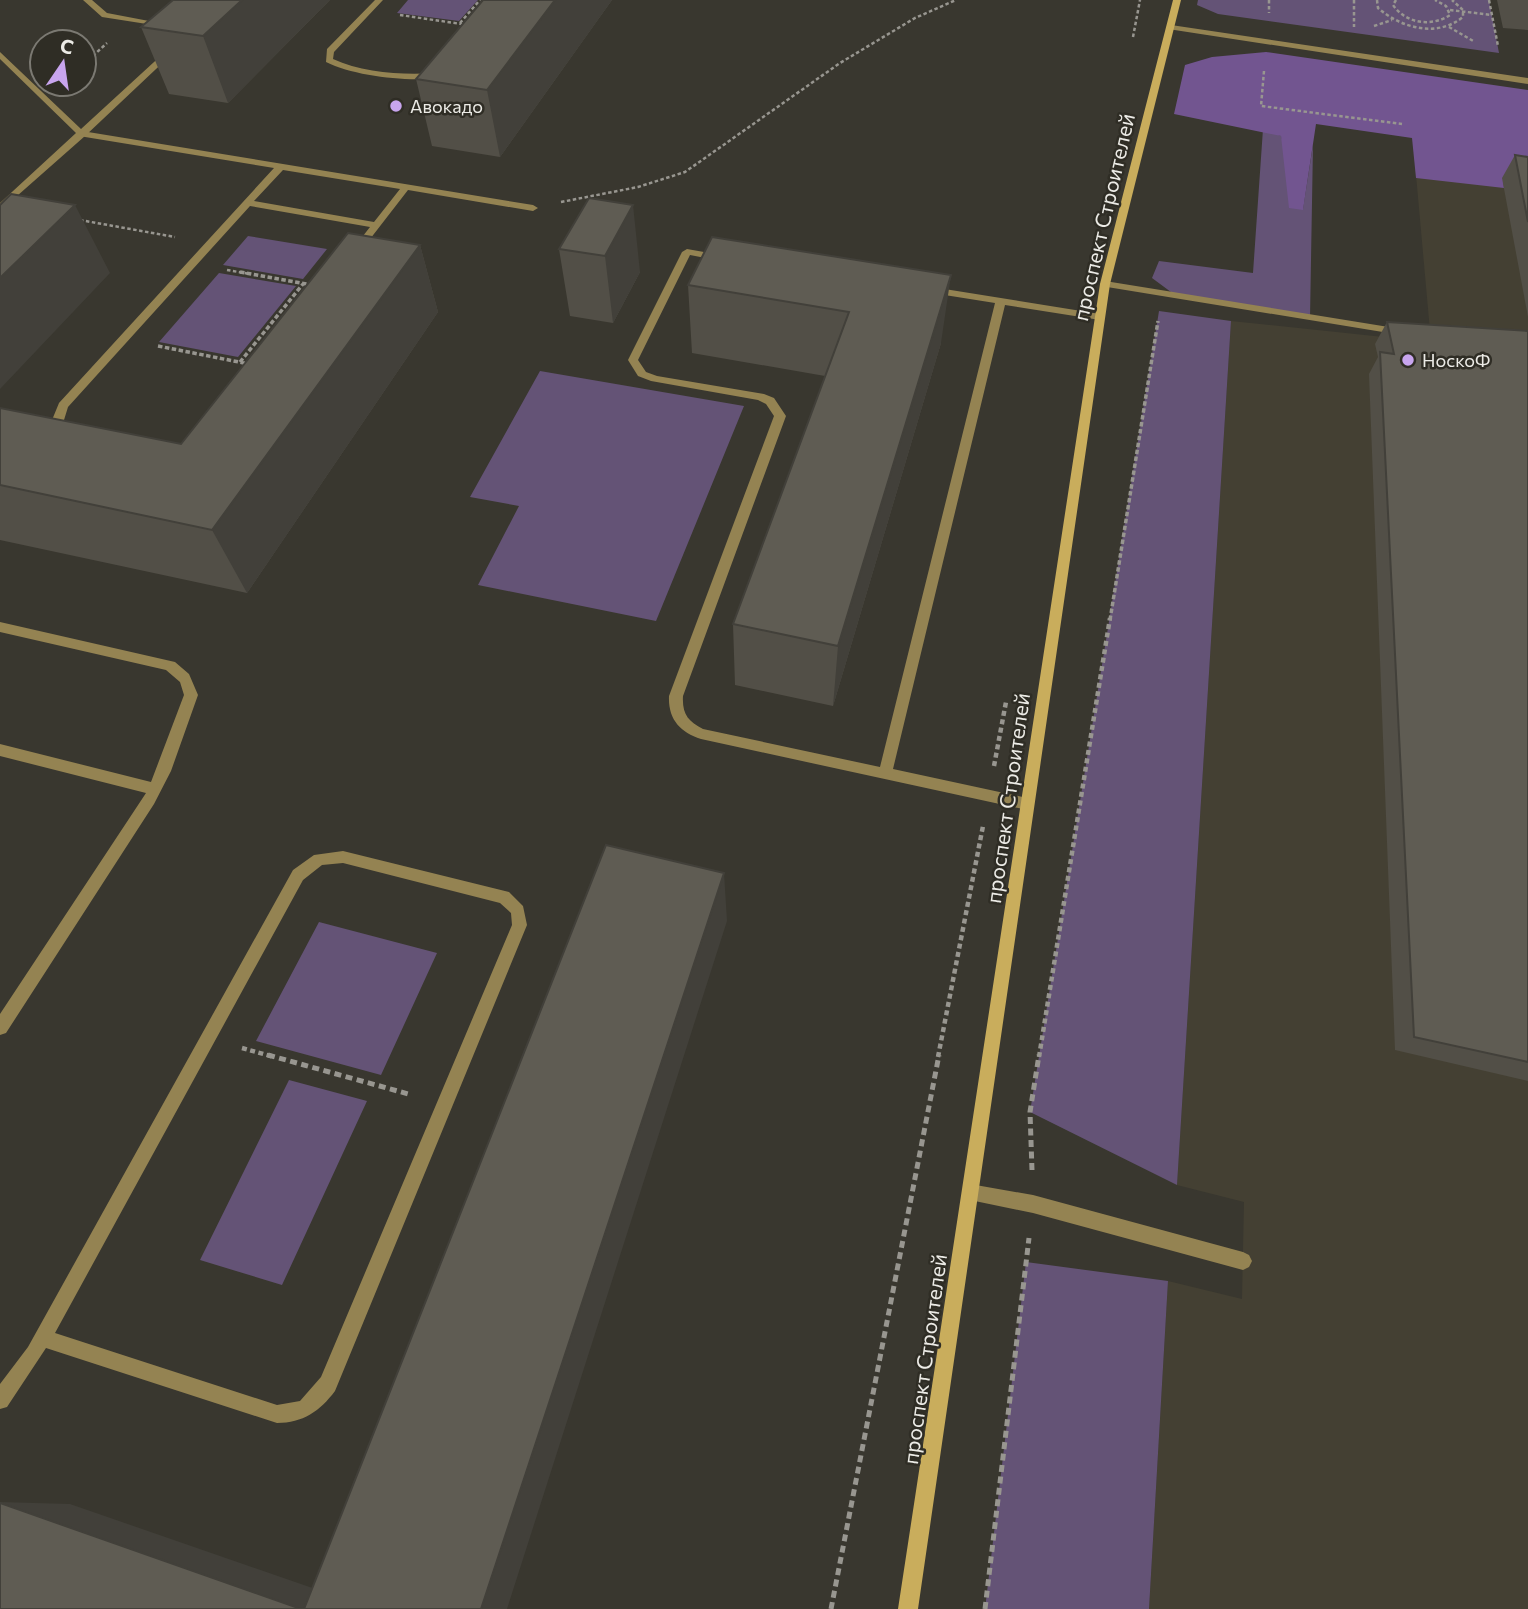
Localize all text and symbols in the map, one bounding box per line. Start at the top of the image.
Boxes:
north arrow [28,28,98,98]
text: С [58,33,76,59]
place label: Авокадо [410,95,483,117]
marker: Авокадо [388,98,404,114]
street label: проспект Строителей [1067,111,1139,323]
place label: НоскоФ [1422,349,1491,371]
marker: НоскоФ [1400,352,1416,368]
street label: проспект Строителей [980,691,1034,905]
street label: проспект Строителей [897,1252,951,1466]

